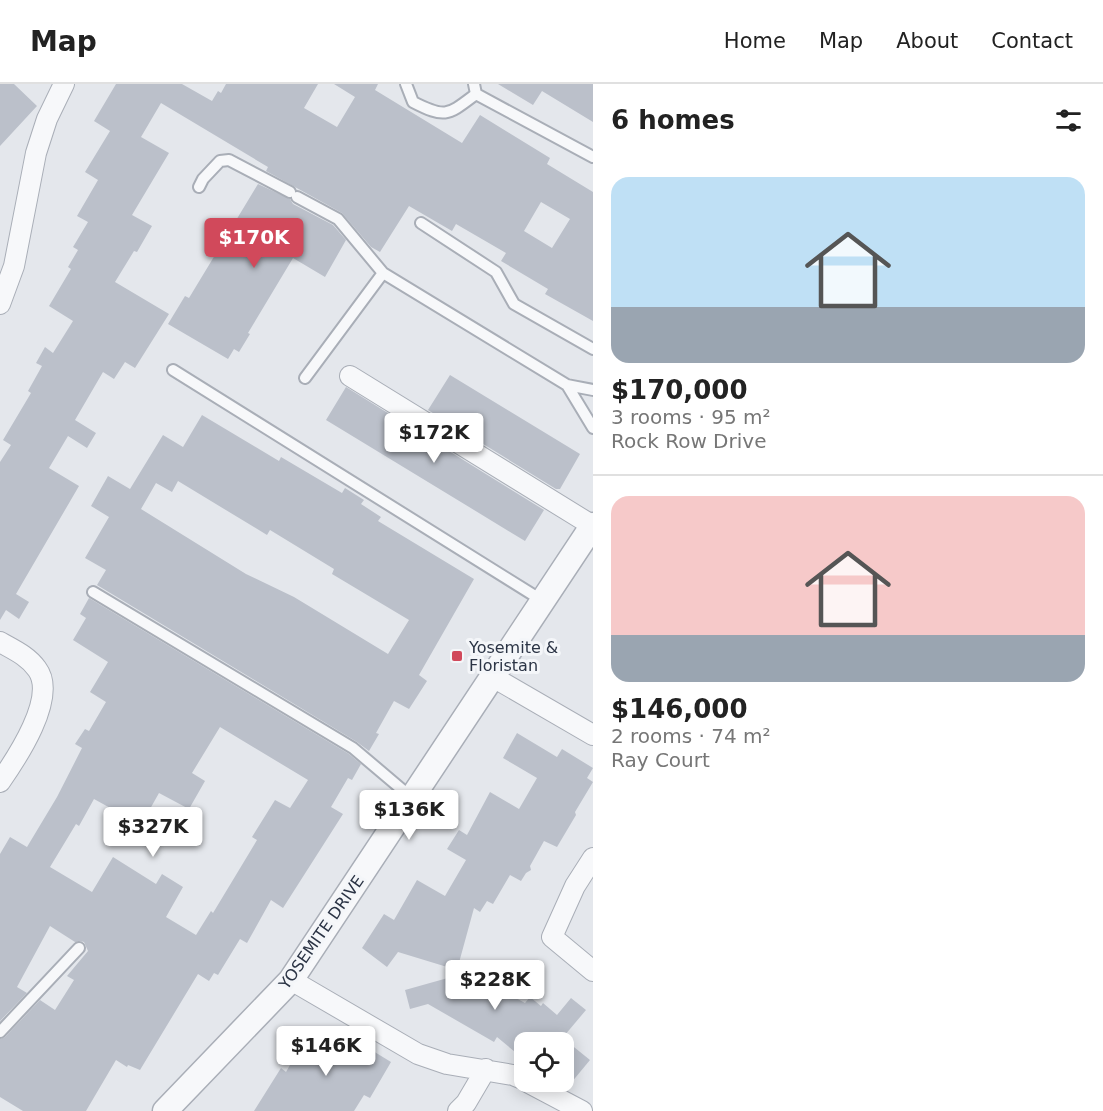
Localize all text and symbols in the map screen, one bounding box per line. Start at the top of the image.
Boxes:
text: Map [30,25,97,58]
text: Home [724,29,786,53]
text: Map [819,29,863,53]
text: About [896,29,958,53]
text: Contact [991,29,1073,53]
icon: filters [1052,104,1085,137]
text: 6 homes [611,105,735,135]
icon: home [794,216,902,324]
pin: $170K [212,218,296,269]
text: $170K [218,225,290,249]
text: $170,000 [611,375,748,405]
text: 3 rooms · 95 m² [611,405,771,429]
pin: $172K [392,413,476,464]
text: $172K [398,420,470,444]
text: Rock Row Drive [611,429,766,453]
icon: home [794,535,902,643]
place label: Yosemite & Floristan [468,638,558,675]
marker: Yosemite & Floristan [450,649,464,663]
text: $146,000 [611,694,748,724]
text: 2 rooms · 74 m² [611,724,771,748]
text: Ray Court [611,748,710,772]
pin: $136K [367,790,451,841]
text: $136K [373,797,445,821]
pin: $327K [111,807,195,858]
text: $327K [117,814,189,838]
street label: YOSEMITE DRIVE [274,872,368,994]
pin: $228K [453,960,537,1011]
text: $228K [459,967,531,991]
pin: $146K [284,1026,368,1077]
map controls [514,1032,574,1092]
button: locate [514,1032,574,1092]
text: $146K [290,1033,362,1057]

